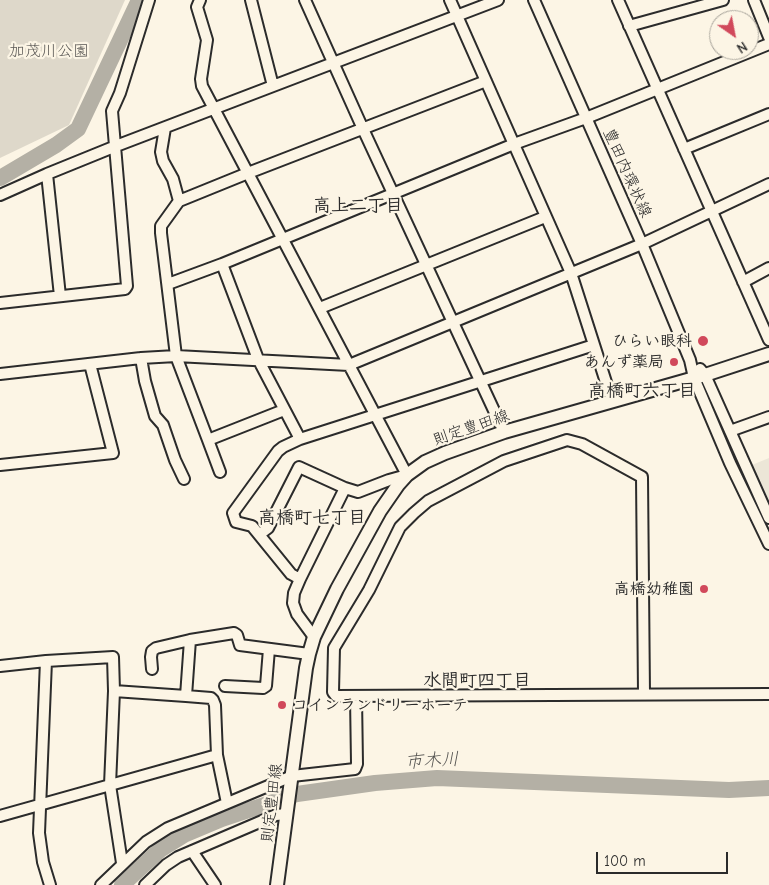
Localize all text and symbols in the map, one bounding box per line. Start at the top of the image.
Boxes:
north arrow [709,10,759,60]
text: N [733,38,750,57]
park label: 加茂川公園 [9,41,89,61]
street label: 豊田内環状線 [599,125,655,221]
district label: 高上二丁目 [313,195,403,217]
place label: ひらい眼科 [612,331,692,351]
marker: ひらい眼科 [696,334,710,348]
place label: あんず薬局 [584,352,664,372]
marker: あんず薬局 [668,356,680,368]
district label: 高橋町六丁目 [588,380,696,402]
street label: 則定豊田線 [430,406,512,450]
district label: 高橋町七丁目 [258,507,366,529]
place label: 高橋幼稚園 [614,579,694,599]
marker: 高橋幼稚園 [698,583,710,595]
district label: 水間町四丁目 [423,670,531,692]
place label: コインランドリーホーテ [292,695,468,715]
marker: コインランドリーホーテ [276,699,288,711]
water label: 市木川 [404,749,460,773]
street label: 則定豊田線 [258,762,286,844]
scale bar [599,842,732,874]
text: 100 m [604,852,646,870]

